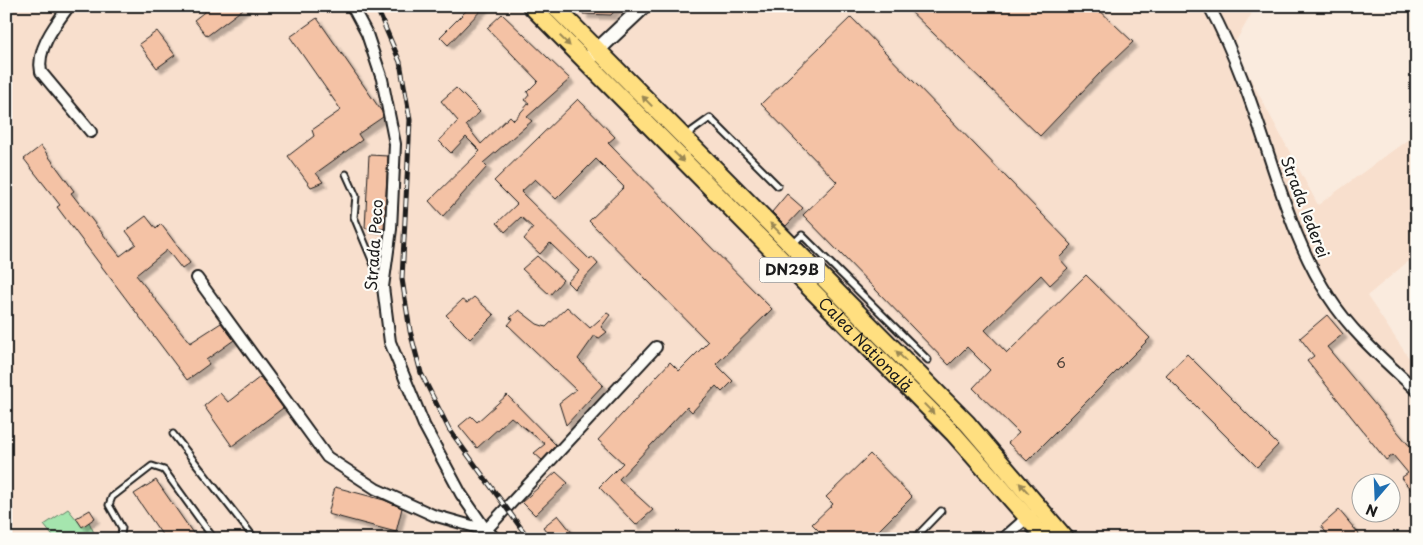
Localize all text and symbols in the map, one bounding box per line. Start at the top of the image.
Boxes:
one-way arrow [559,35,571,47]
one-way arrow [641,95,653,107]
one-way arrow [673,150,685,162]
street label: Strada Iederei [1275,152,1336,261]
street label: Strada Peco [358,198,388,292]
one-way arrow [769,222,781,234]
road number: DN29B [760,258,824,282]
street label: Calea Națională [814,291,919,397]
one-way arrow [895,351,907,363]
house number: 6 [1056,352,1066,373]
one-way arrow [923,403,935,415]
north arrow [1350,472,1400,522]
one-way arrow [1018,482,1029,495]
text: N [1363,499,1380,522]

